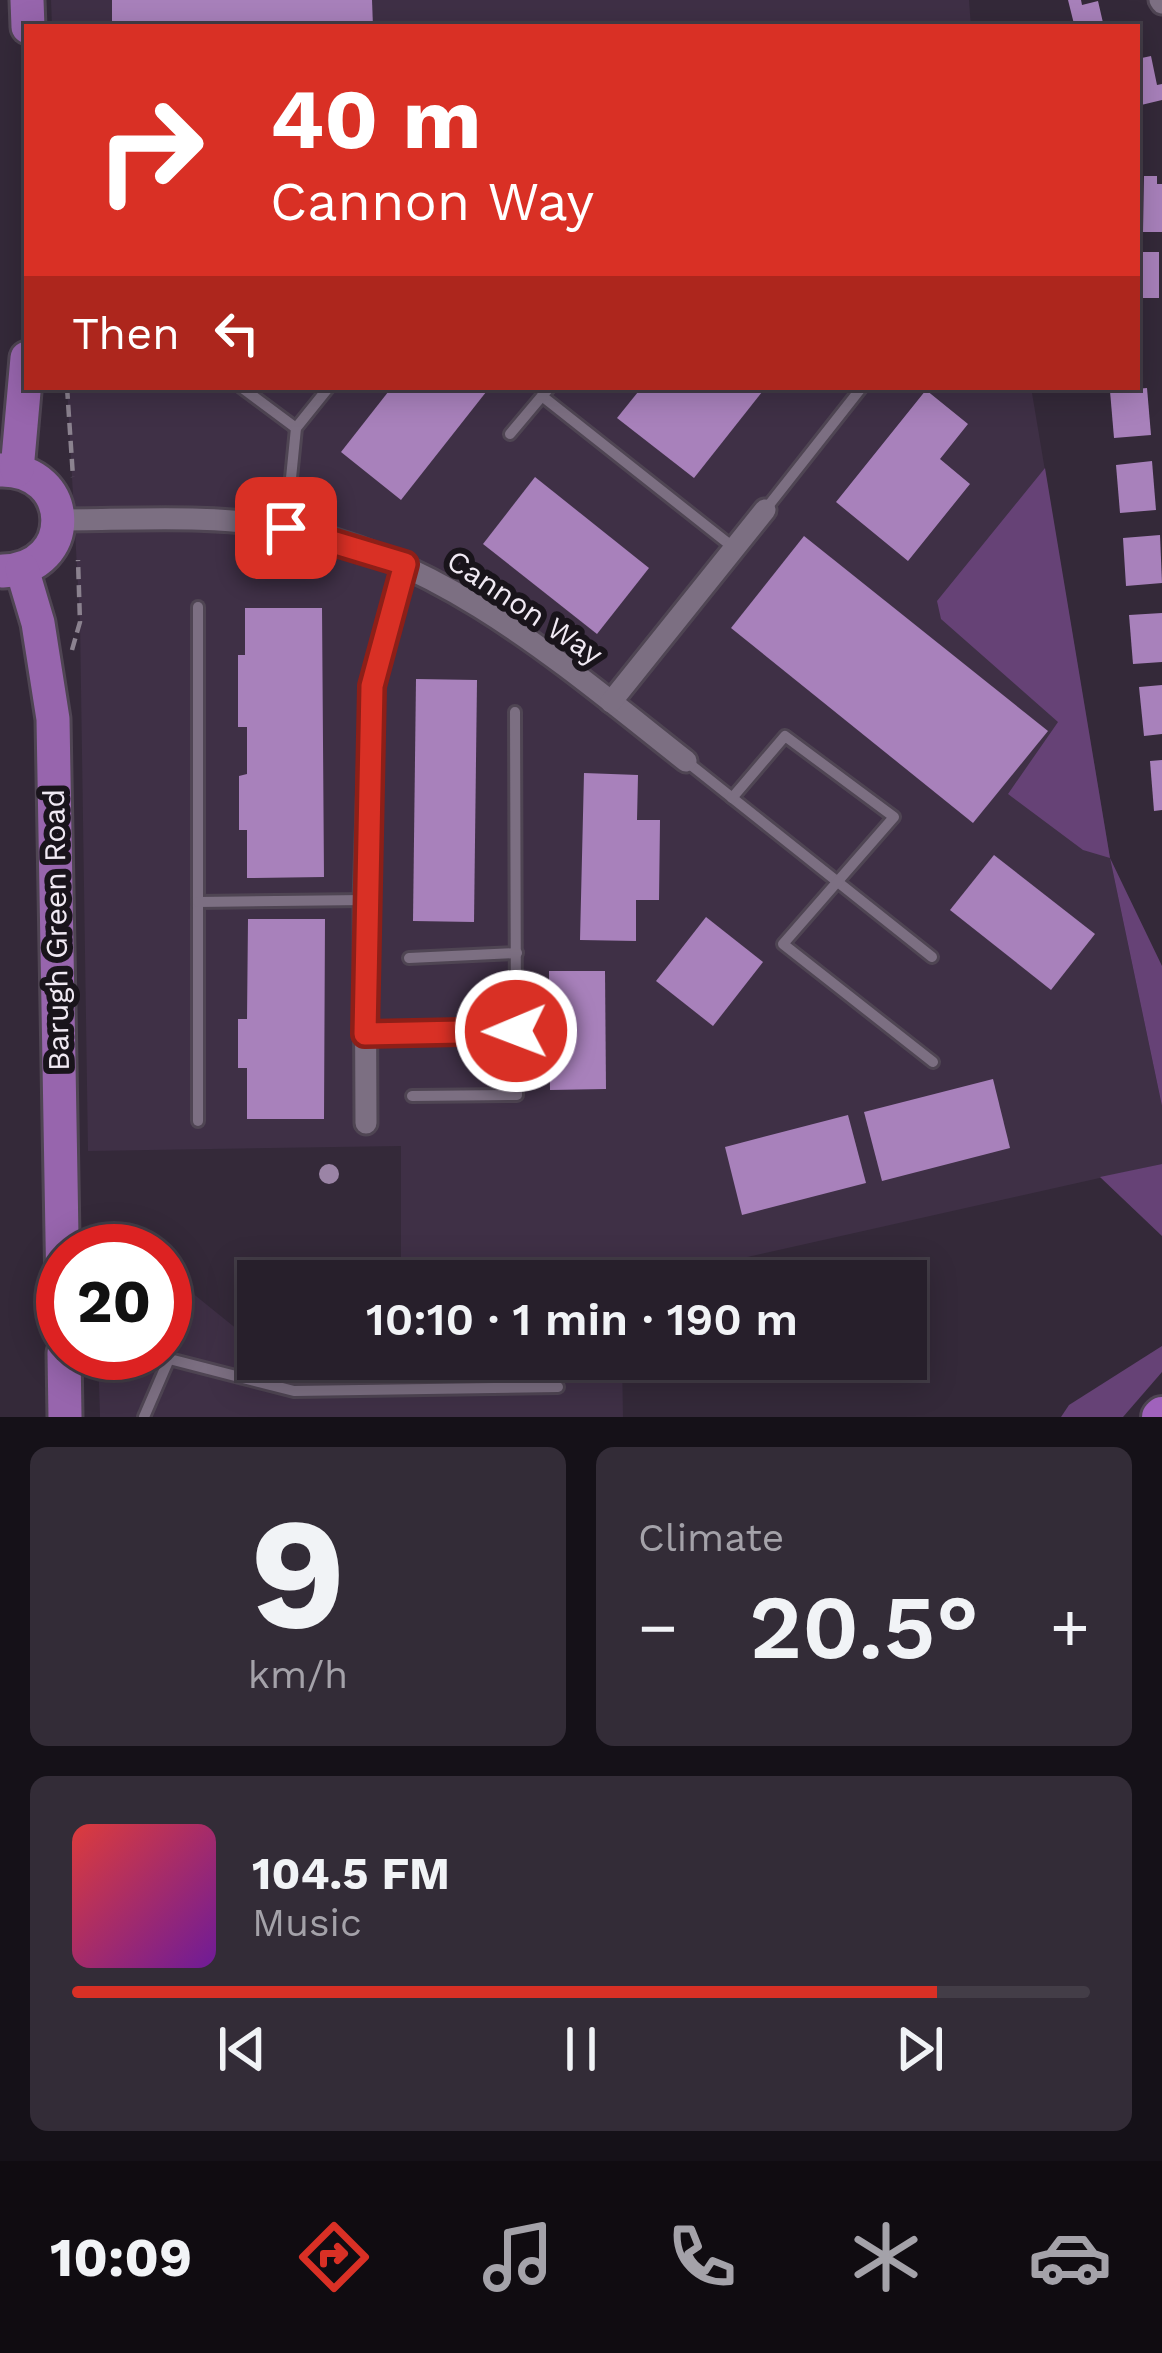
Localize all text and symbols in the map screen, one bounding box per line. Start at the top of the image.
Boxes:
text: 40 m [270,70,481,168]
icon: right [72,72,228,228]
text: Cannon Way [270,170,594,233]
icon: left [204,300,270,366]
text: Then [72,307,180,360]
pin [235,477,337,579]
icon: arrive [253,495,319,561]
street label: Cannon Way [441,542,610,672]
street label: Barugh Green Road [36,789,76,1071]
position arrow [453,968,579,1094]
speed limit sign: 20 [36,1224,192,1380]
text: 10:10 · 1 min · 190 m [366,1293,798,1346]
text: 9 [250,1482,346,1665]
text: Climate [638,1515,784,1560]
text: 20.5° [749,1574,979,1680]
text: − [638,1589,678,1666]
text: + [1050,1589,1090,1666]
text: km/h [248,1652,348,1697]
text: 104.5 FM [252,1847,450,1900]
text: Music [252,1900,362,1945]
icon: previous [209,2016,275,2082]
icon: pause [548,2016,614,2082]
icon: next [887,2016,953,2082]
icon: directions [292,2215,376,2299]
icon: music [476,2215,560,2299]
icon: phone [660,2215,744,2299]
icon: climate [844,2215,928,2299]
icon: car [1028,2215,1112,2299]
text: 10:09 [50,2226,192,2289]

